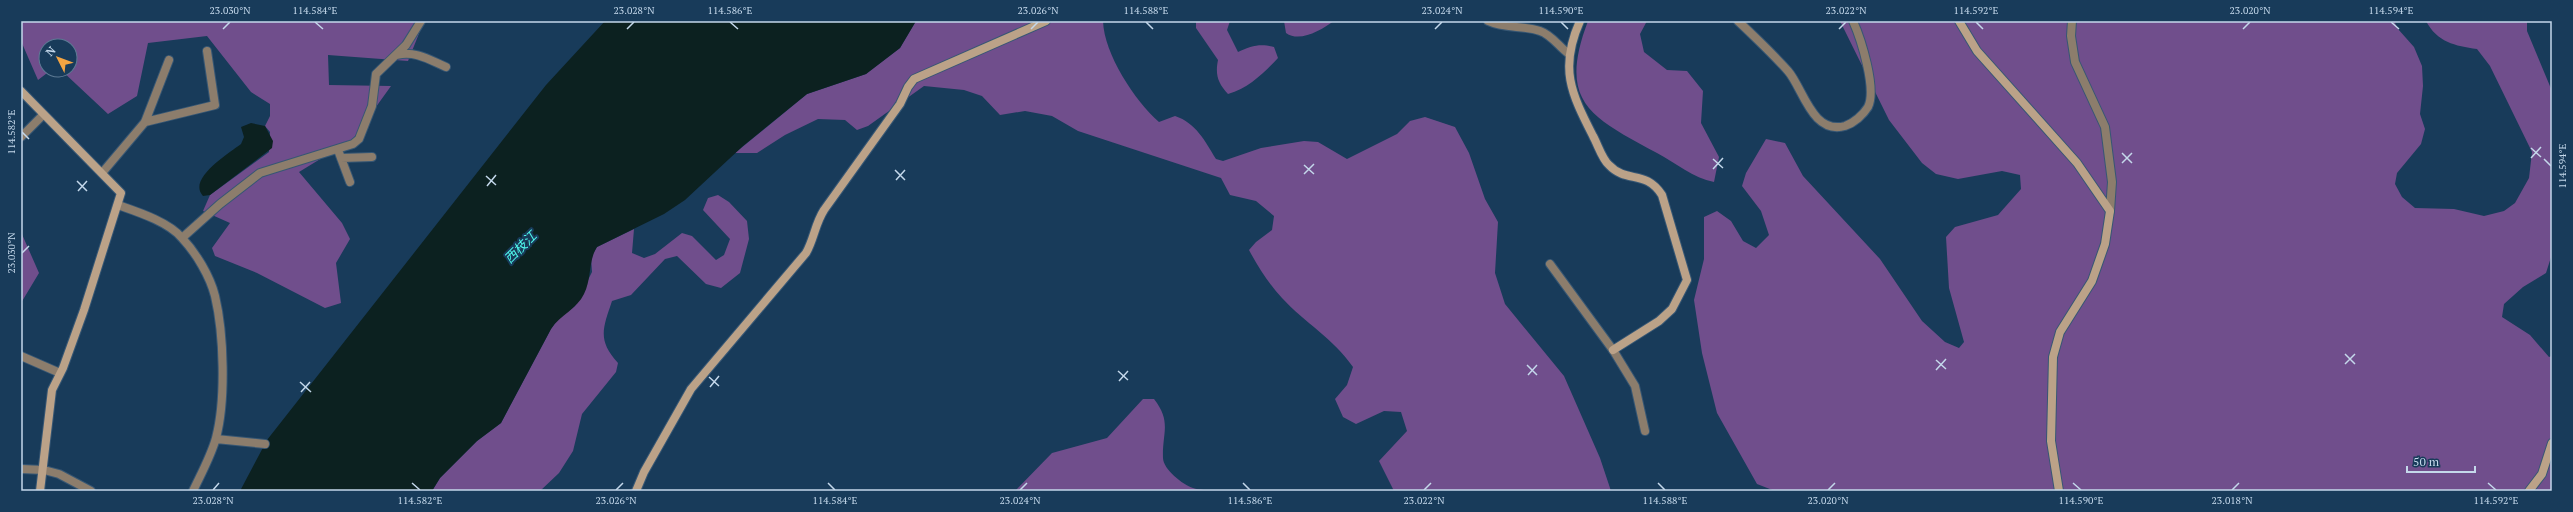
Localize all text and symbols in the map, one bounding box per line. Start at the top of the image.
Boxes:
text: 23.030°N [210,4,251,17]
text: 114.584°E [293,4,338,17]
text: 23.028°N [614,4,655,17]
text: 114.586°E [708,4,753,17]
text: 23.026°N [1018,4,1059,17]
text: 114.588°E [1124,4,1169,17]
text: 23.024°N [1422,4,1463,17]
text: 114.590°E [1539,4,1584,17]
text: 23.022°N [1826,4,1867,17]
text: 114.592°E [1954,4,1999,17]
text: 23.020°N [2230,4,2271,17]
text: 114.594°E [2369,4,2414,17]
north arrow [38,38,78,78]
text: N [43,43,59,59]
text: 114.582°E [5,109,18,154]
text: 114.594°E [2556,143,2569,188]
water label: 西枝江 [500,225,542,267]
text: 23.030°N [5,232,18,274]
scale bar [2407,448,2475,474]
text: 50 m [2413,454,2440,469]
text: 23.028°N [193,494,234,507]
text: 114.582°E [398,494,443,507]
text: 23.026°N [596,494,637,507]
text: 114.584°E [813,494,858,507]
text: 23.024°N [1000,494,1041,507]
text: 114.586°E [1228,494,1273,507]
text: 23.022°N [1404,494,1445,507]
text: 114.588°E [1643,494,1688,507]
text: 23.020°N [1808,494,1849,507]
text: 114.590°E [2059,494,2104,507]
text: 23.018°N [2212,494,2253,507]
text: 114.592°E [2474,494,2519,507]

